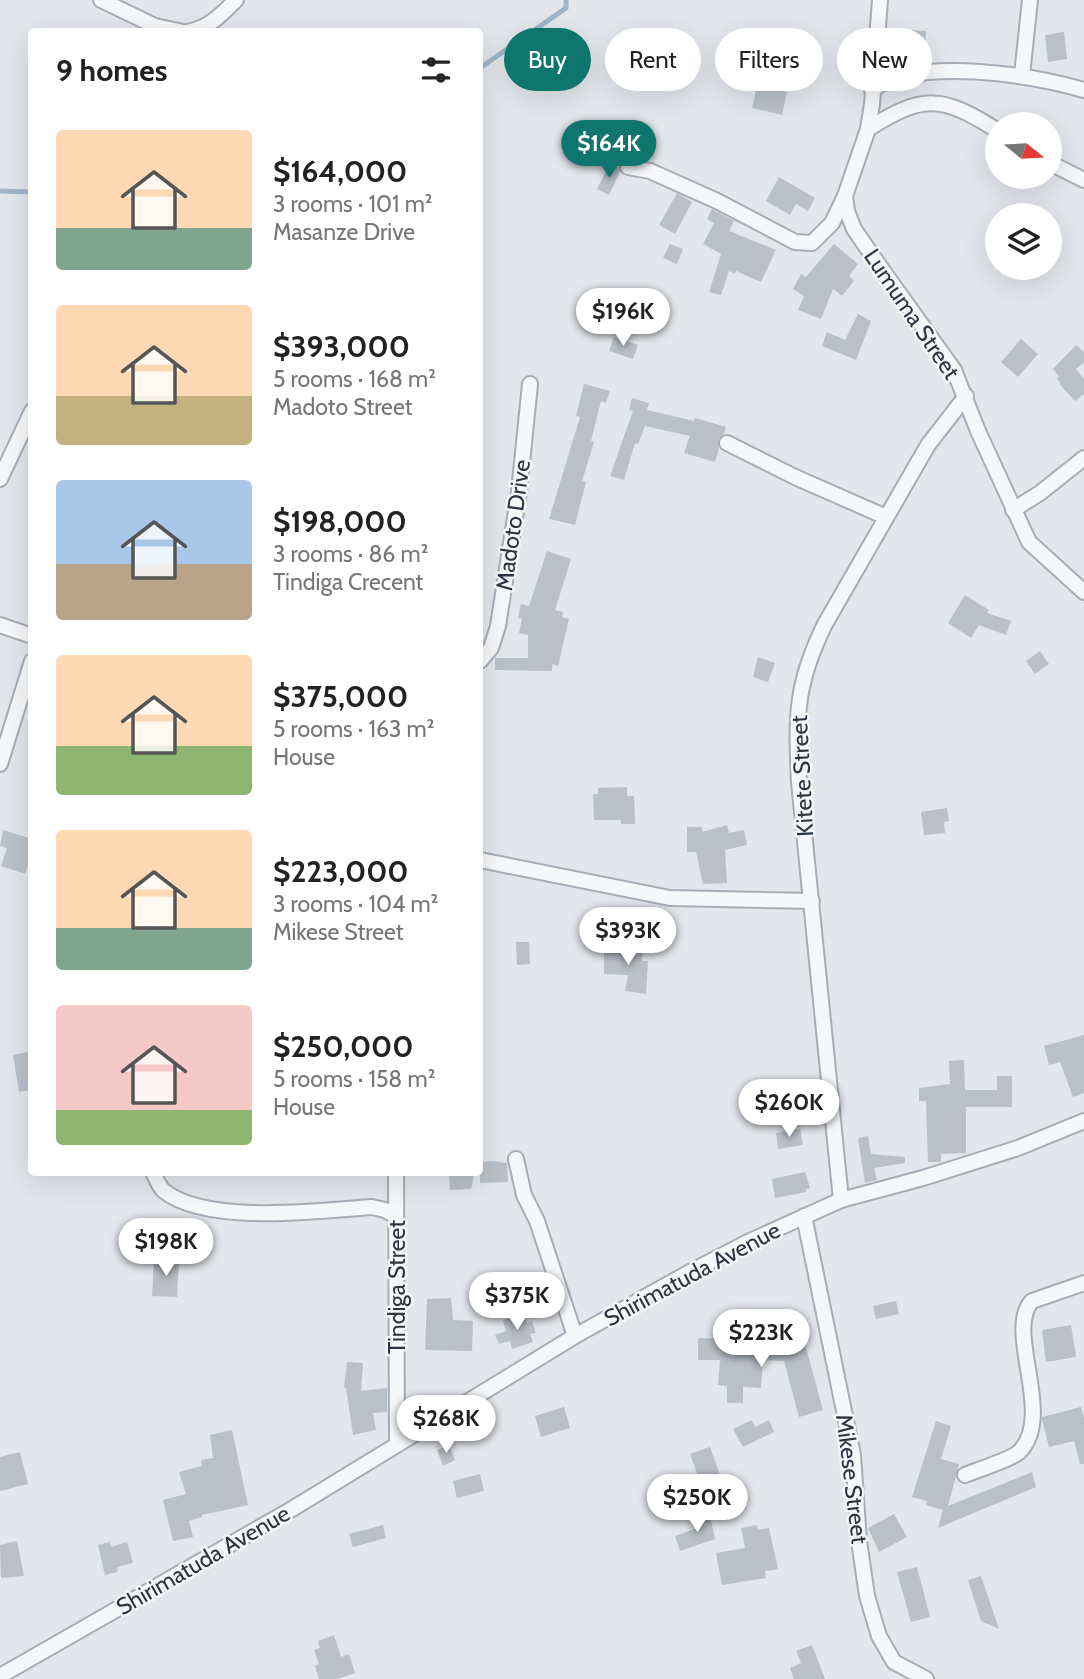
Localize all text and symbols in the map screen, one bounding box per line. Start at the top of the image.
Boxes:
chip: Buy [504,28,591,91]
chip: Rent [605,28,701,91]
chip: Filters [715,28,823,91]
chip: New [837,28,932,91]
icon: filters [417,51,455,89]
text: 9 homes [56,52,167,89]
north arrow [985,112,1062,189]
map controls [985,112,1062,280]
pin: $164K [560,120,658,180]
text: $164K [577,129,641,157]
text: $164,000 [273,153,407,190]
icon: home [112,158,196,242]
text: 3 rooms · 101 m² [273,190,432,218]
button: layers [985,203,1062,280]
text: Masanze Drive [273,218,415,246]
street label: Lumuma Street [858,244,966,385]
pin: $196K [574,288,672,348]
text: $196K [592,297,654,325]
text: $393,000 [273,328,410,365]
icon: home [112,333,196,417]
text: 5 rooms · 168 m² [273,365,436,393]
text: Madoto Street [273,393,412,421]
street label: Madoto Drive [490,458,536,592]
text: $198,000 [273,503,407,540]
icon: home [112,508,196,592]
text: 3 rooms · 86 m² [273,540,428,568]
text: Tindiga Crecent [273,568,423,596]
text: $375,000 [273,678,408,715]
icon: home [112,683,196,767]
street label: Kitete Street [785,714,819,837]
text: 5 rooms · 163 m² [273,715,434,743]
text: House [273,743,335,771]
text: $223,000 [273,853,409,890]
icon: home [112,858,196,942]
text: 3 rooms · 104 m² [273,890,438,918]
pin: $393K [579,908,677,967]
text: $393K [595,916,661,944]
text: Mikese Street [273,918,403,946]
text: $250,000 [273,1028,413,1065]
icon: home [112,1033,196,1117]
text: 5 rooms · 158 m² [273,1065,435,1093]
pin: $260K [740,1080,838,1139]
text: $260K [754,1088,824,1116]
text: House [273,1093,335,1121]
street label: Shirimatuda Avenue [599,1216,785,1332]
pin: $198K [117,1218,215,1278]
street label: Tindiga Street [383,1220,411,1354]
text: $198K [134,1227,198,1255]
pin: $375K [468,1272,566,1332]
text: $375K [485,1281,549,1309]
pin: $223K [712,1310,810,1369]
text: $223K [729,1318,793,1346]
pin: $268K [397,1396,495,1455]
text: $268K [413,1404,479,1432]
street label: Mikese Street [830,1413,874,1546]
pin: $250K [648,1474,746,1534]
text: $250K [663,1483,731,1511]
street label: Shirimatuda Avenue [111,1499,295,1621]

